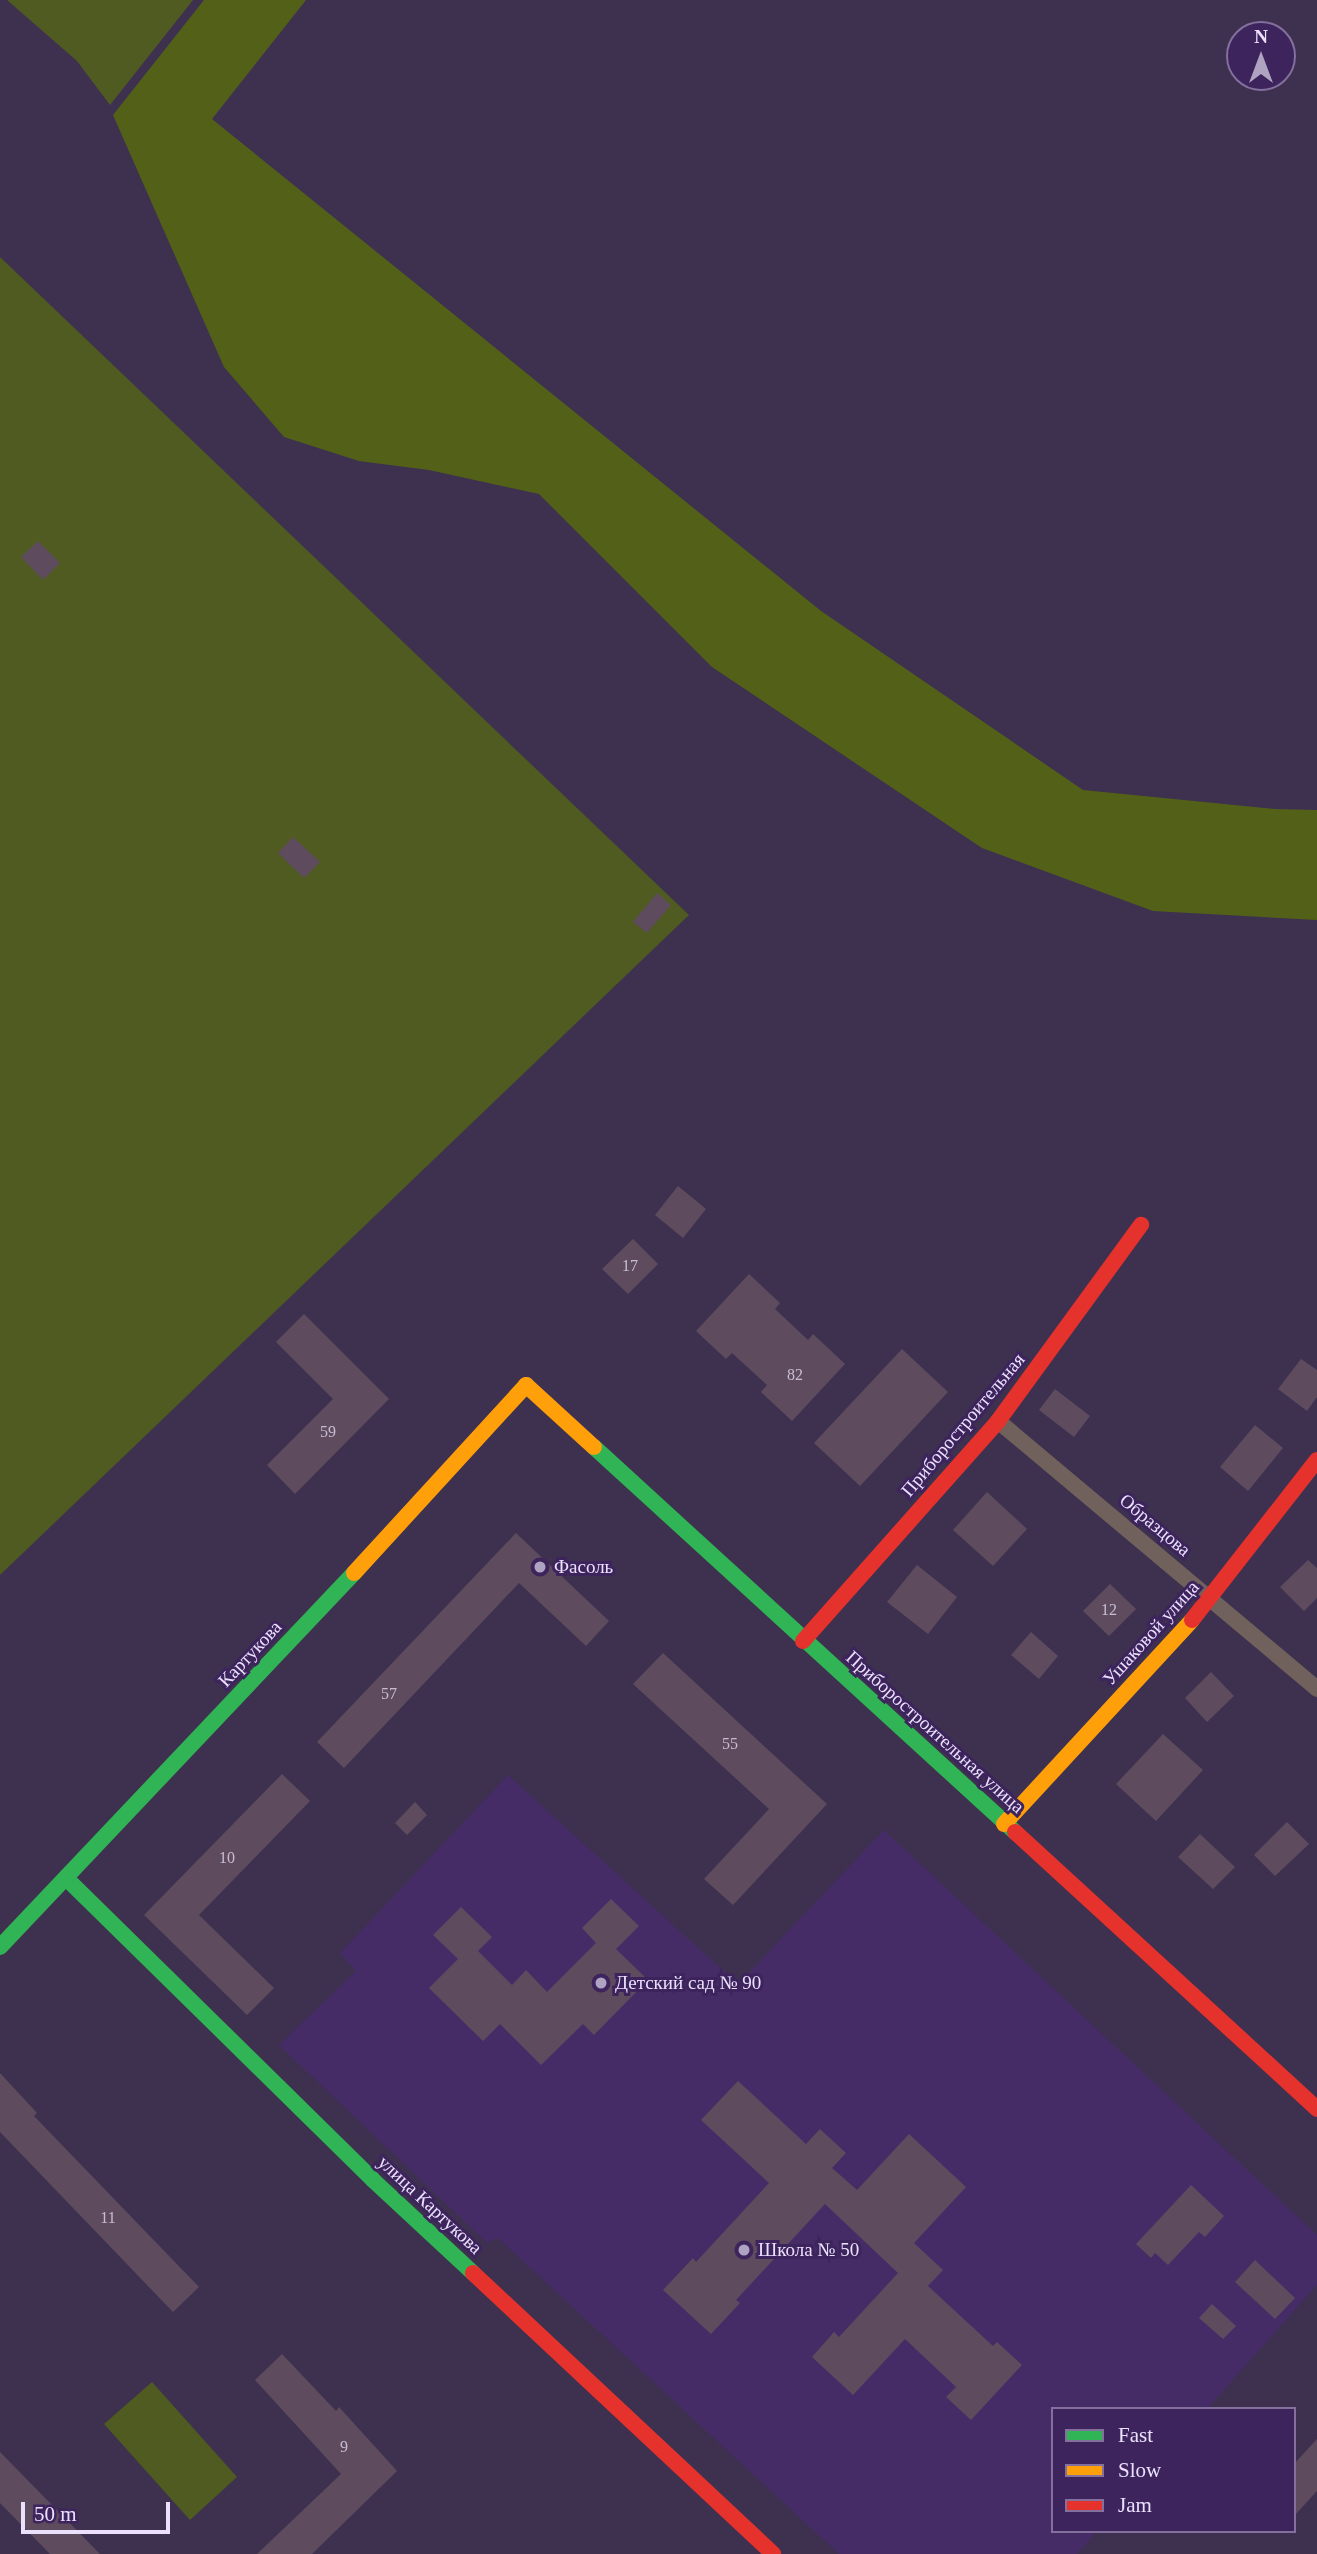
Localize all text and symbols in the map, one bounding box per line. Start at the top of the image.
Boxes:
north arrow [1226,21,1296,91]
text: N [1254,26,1268,47]
house number: 17 [622,1256,638,1276]
street label: Приборостроительная [896,1349,1030,1501]
house number: 82 [787,1365,803,1385]
house number: 59 [320,1422,336,1442]
street label: Образцова [1115,1489,1195,1561]
place label: Фасоль [554,1556,613,1578]
marker: Фасоль [532,1559,548,1575]
street label: Ушаковой улица [1098,1576,1204,1690]
house number: 12 [1101,1600,1117,1620]
street label: Картукова [214,1616,286,1692]
street label: Приборостроительная улица [841,1646,1029,1818]
house number: 57 [381,1684,397,1704]
house number: 55 [722,1734,738,1754]
house number: 10 [219,1848,235,1868]
place label: Детский сад № 90 [615,1972,761,1994]
marker: Детский сад № 90 [593,1975,609,1991]
street label: улица Картукова [373,2151,487,2259]
house number: 11 [100,2208,116,2228]
place label: Школа № 50 [758,2239,859,2261]
marker: Школа № 50 [736,2242,752,2258]
legend [1051,2407,1296,2533]
text: Fast [1118,2423,1153,2447]
house number: 9 [340,2437,348,2457]
text: Slow [1118,2458,1161,2482]
scale bar [24,2488,173,2532]
text: Jam [1118,2493,1152,2517]
text: 50 m [34,2502,77,2526]

